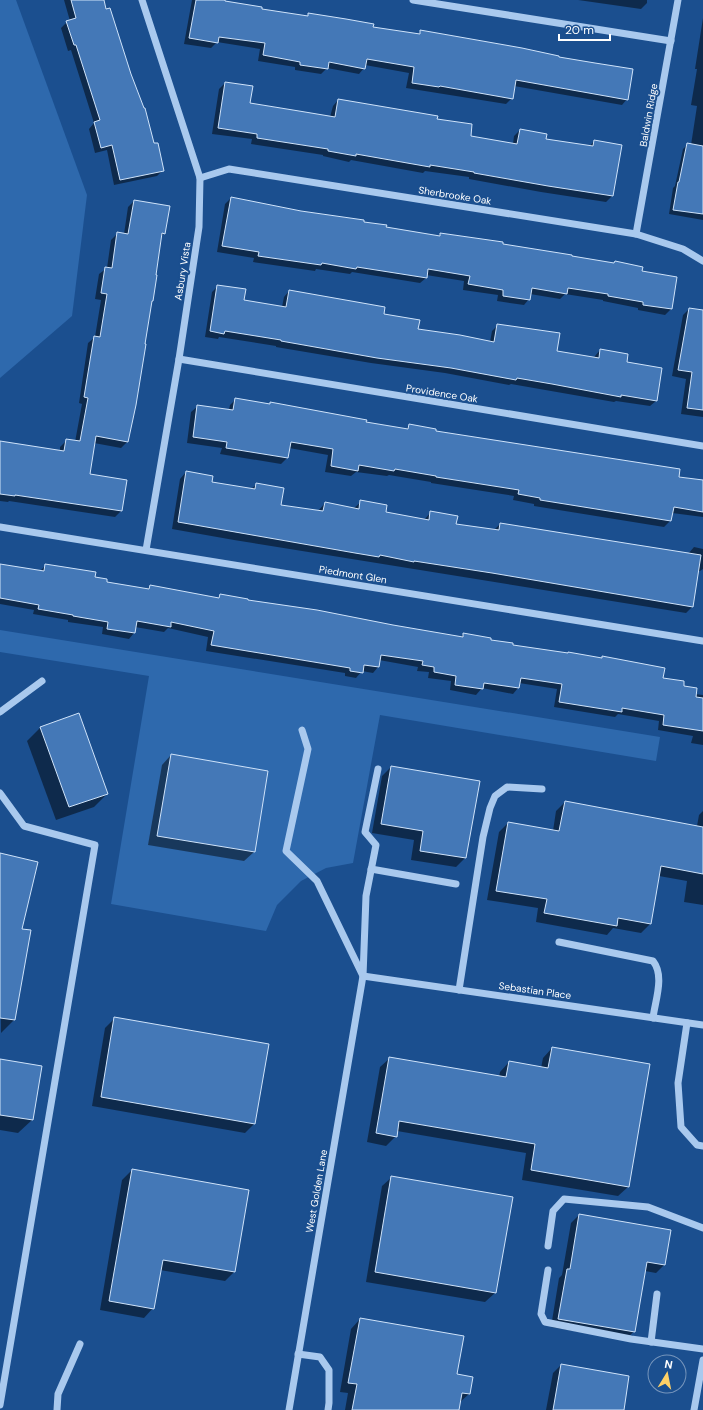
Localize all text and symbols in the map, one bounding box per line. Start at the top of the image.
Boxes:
scale bar [559,16,610,42]
text: 20 m [565,22,594,38]
street label: Baldwin Ridge [637,82,661,148]
street label: Sherbrooke Oak [417,183,492,208]
street label: Asbury Vista [171,241,194,301]
street label: Providence Oak [405,381,479,406]
street label: Piedmont Glen [318,563,388,586]
street label: Sebastian Place [498,979,572,1002]
street label: West Golden Lane [303,1148,330,1234]
north arrow [647,1354,687,1394]
text: N [664,1357,674,1372]

